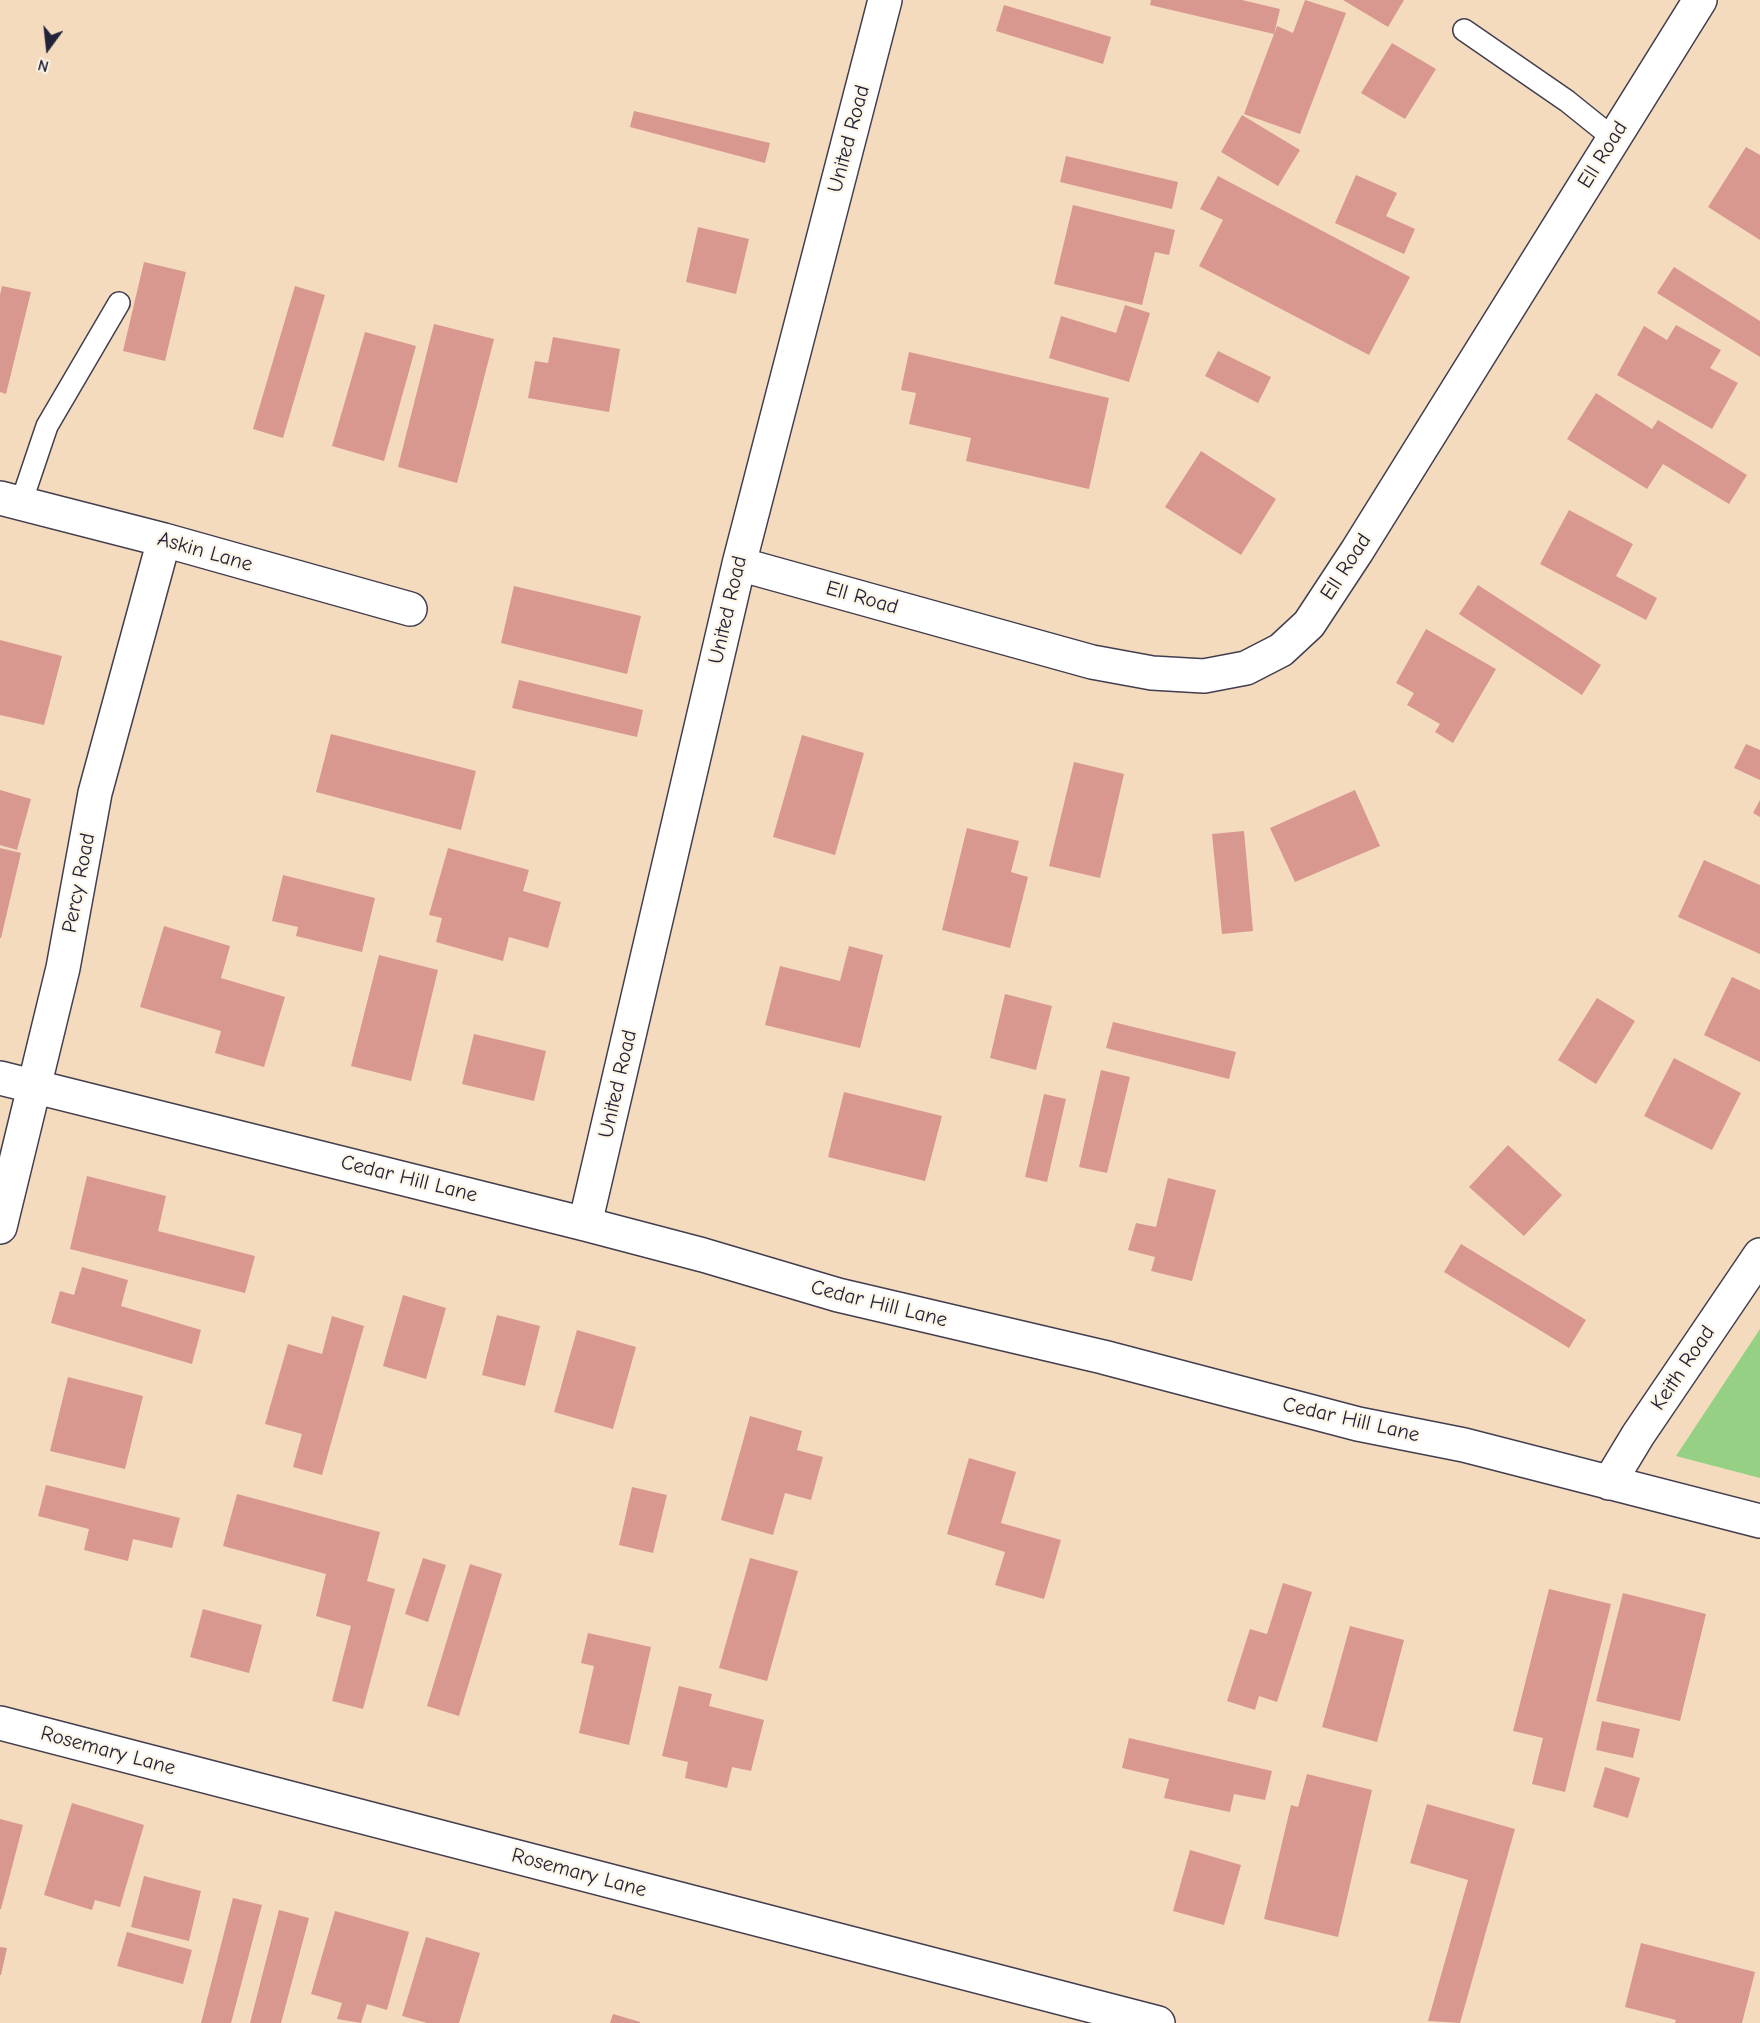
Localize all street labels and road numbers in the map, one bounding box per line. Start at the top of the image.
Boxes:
street label: United Road [823,82,875,196]
street label: Ell Road [1573,117,1633,193]
street label: Askin Lane [155,526,255,578]
street label: Ell Road [1315,529,1377,605]
street label: United Road [703,553,753,667]
street label: Ell Road [823,576,901,620]
street label: Percy Road [57,831,101,935]
street label: United Road [593,1027,643,1141]
street label: Cedar Hill Lane [338,1150,480,1208]
street label: Cedar Hill Lane [808,1275,950,1333]
street label: Keith Road [1646,1321,1720,1415]
street label: Cedar Hill Lane [1280,1392,1422,1448]
street label: Rosemary Lane [38,1721,178,1781]
street label: Rosemary Lane [509,1843,649,1903]

